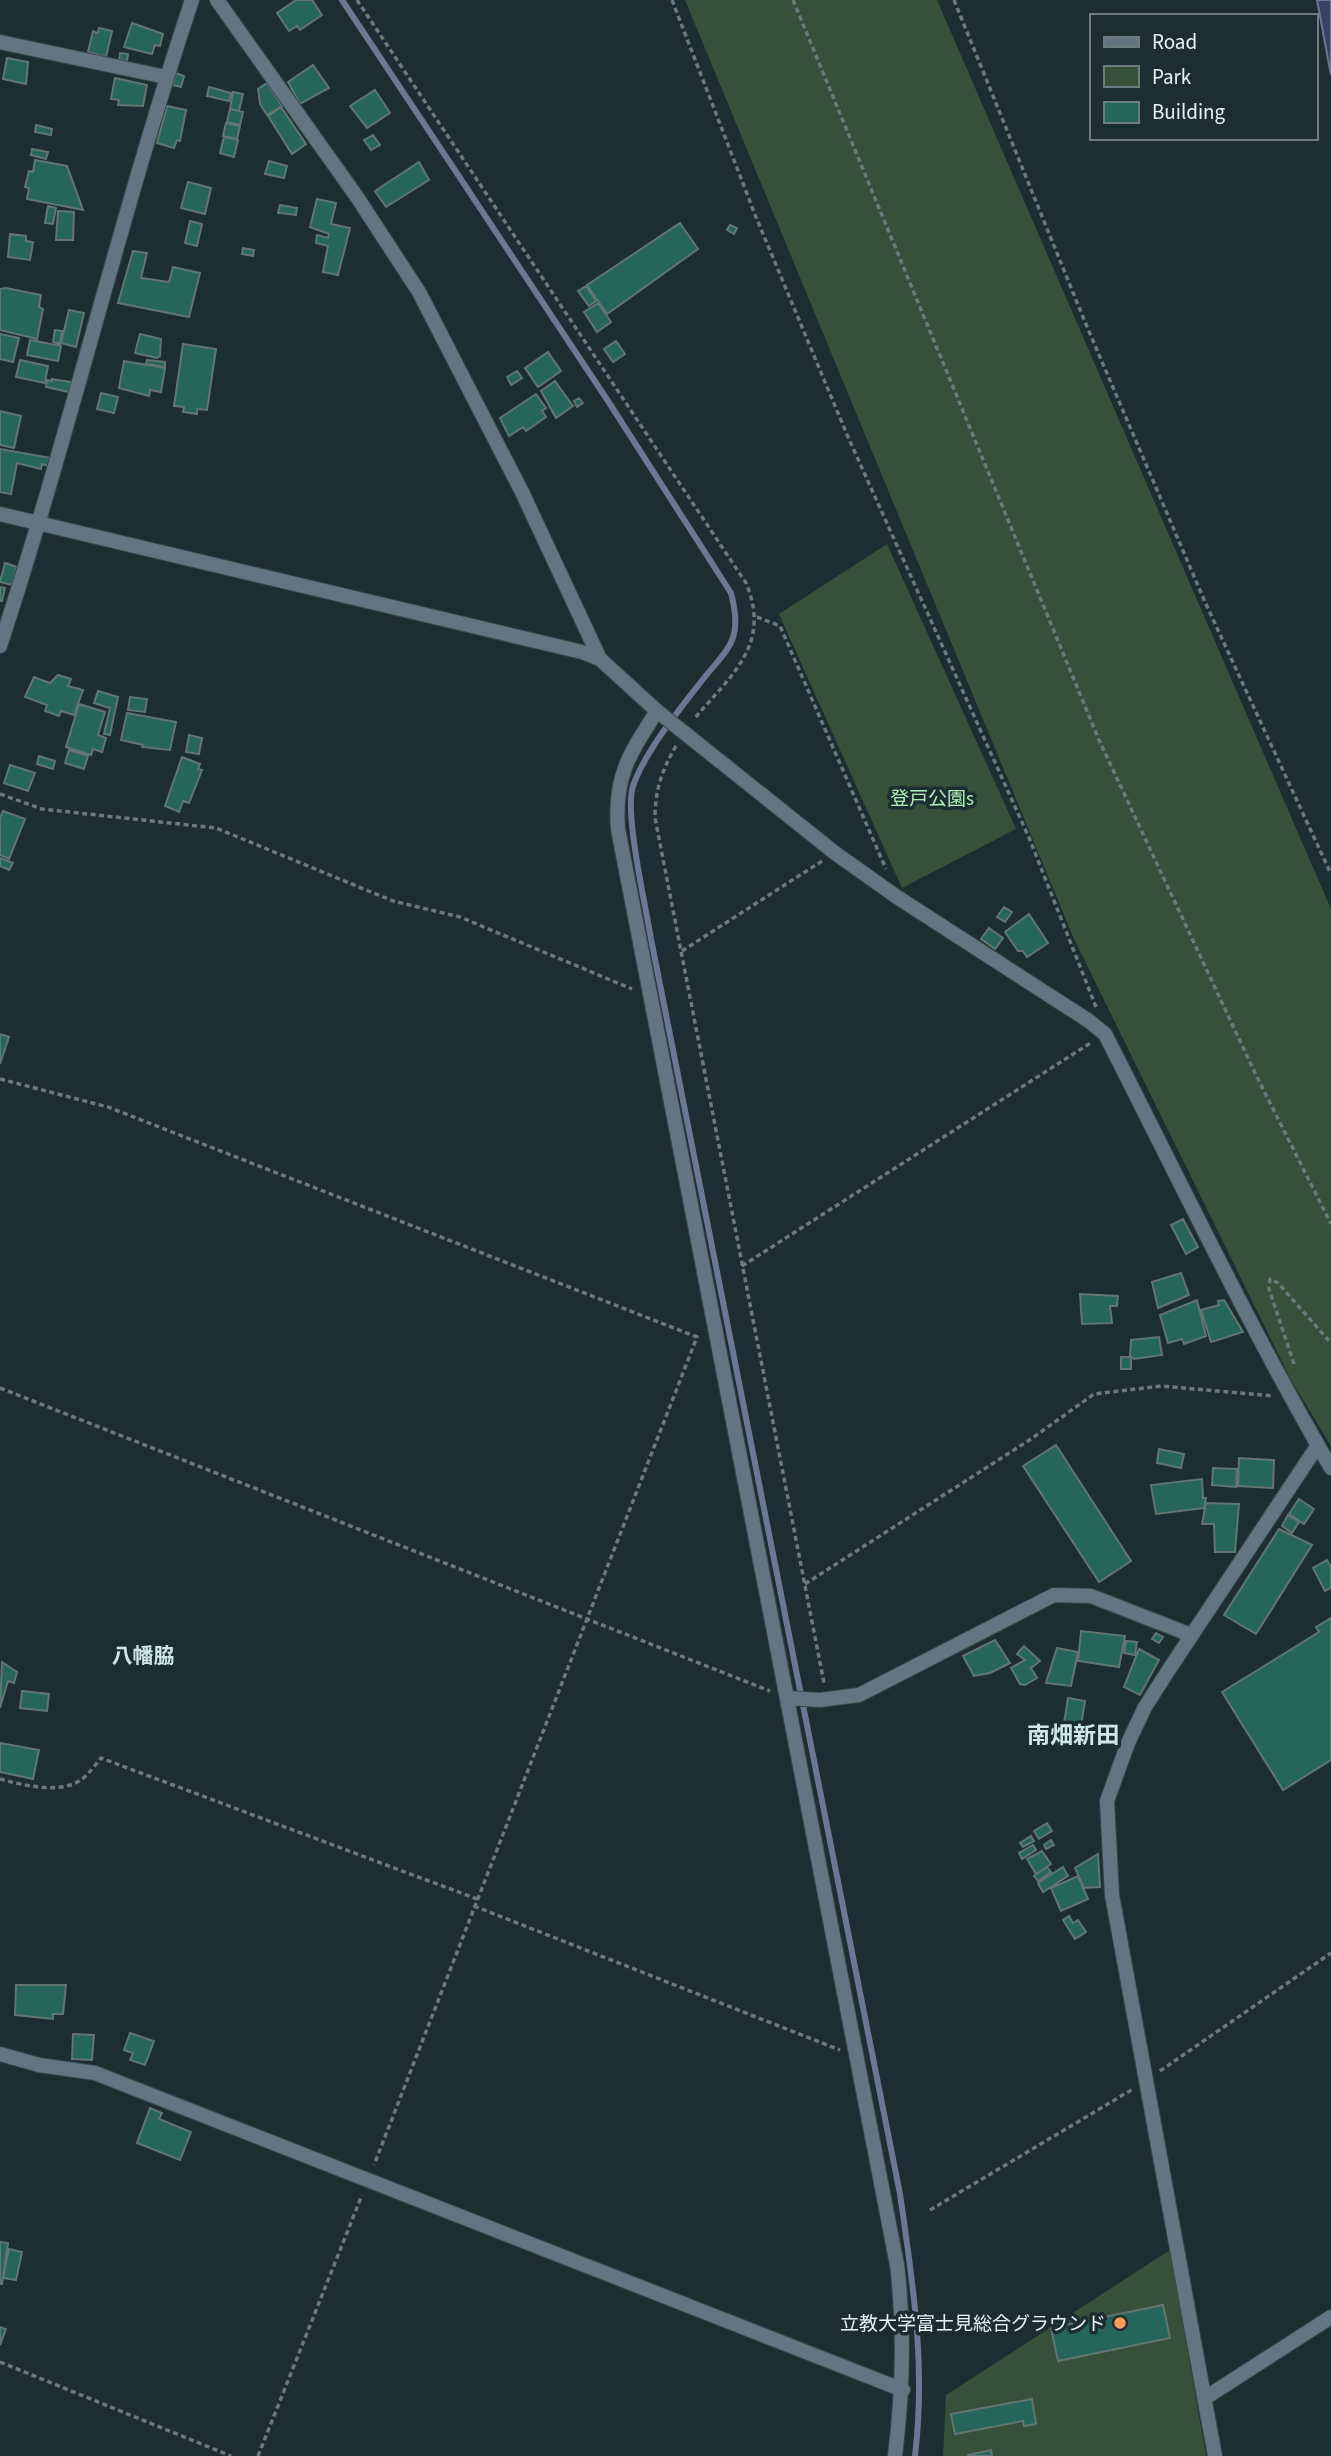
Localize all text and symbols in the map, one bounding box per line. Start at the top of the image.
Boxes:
legend [1090,14,1317,140]
text: Road [1152,27,1197,57]
text: Park [1152,62,1192,92]
text: Building [1152,97,1226,127]
park label: 登戸公園s [890,786,974,813]
district label: 八幡脇 [112,1641,175,1671]
district label: 南畑新田 [1027,1719,1119,1752]
place label: 立教大学富士見総合グラウンド [840,2311,1106,2338]
marker: 立教大学富士見総合グラウンド [1112,2315,1128,2331]

